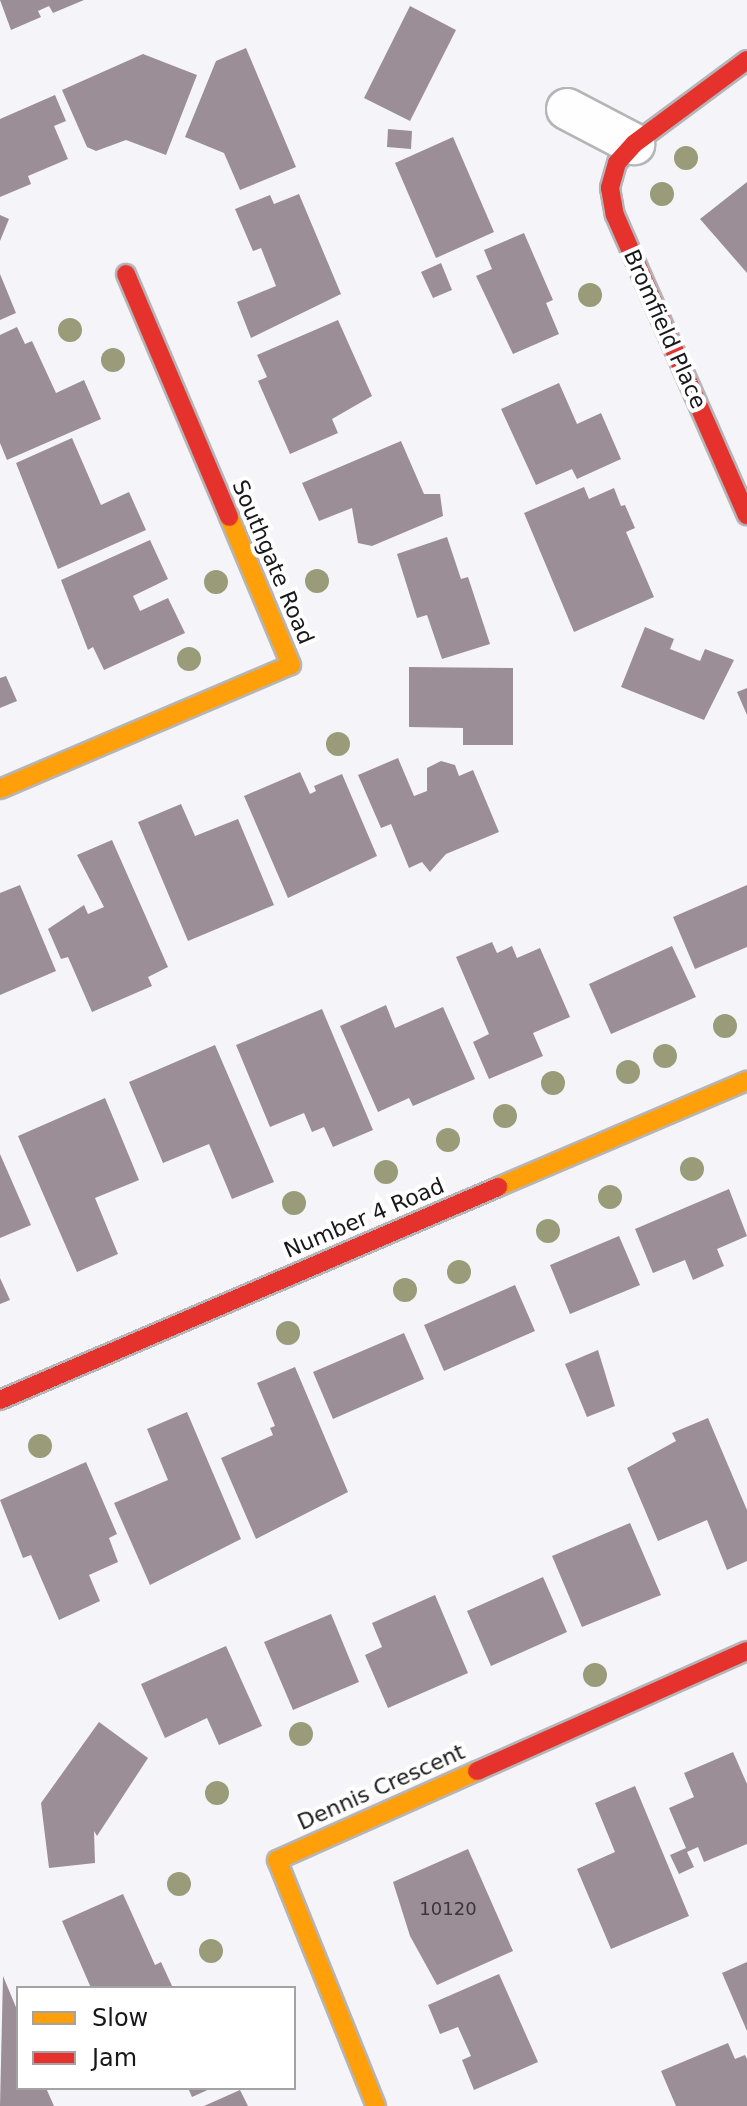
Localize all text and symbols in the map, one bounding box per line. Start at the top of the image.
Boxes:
street label: Bromfield Place [618,245,712,413]
street label: Southgate Road [227,476,319,648]
street label: Number 4 Road [280,1172,448,1264]
street label: Dennis Crescent [293,1738,469,1836]
house number: 10120 [419,1898,477,1920]
legend [16,1986,296,2090]
text: Slow [92,2004,148,2032]
text: Jam [92,2044,137,2072]

